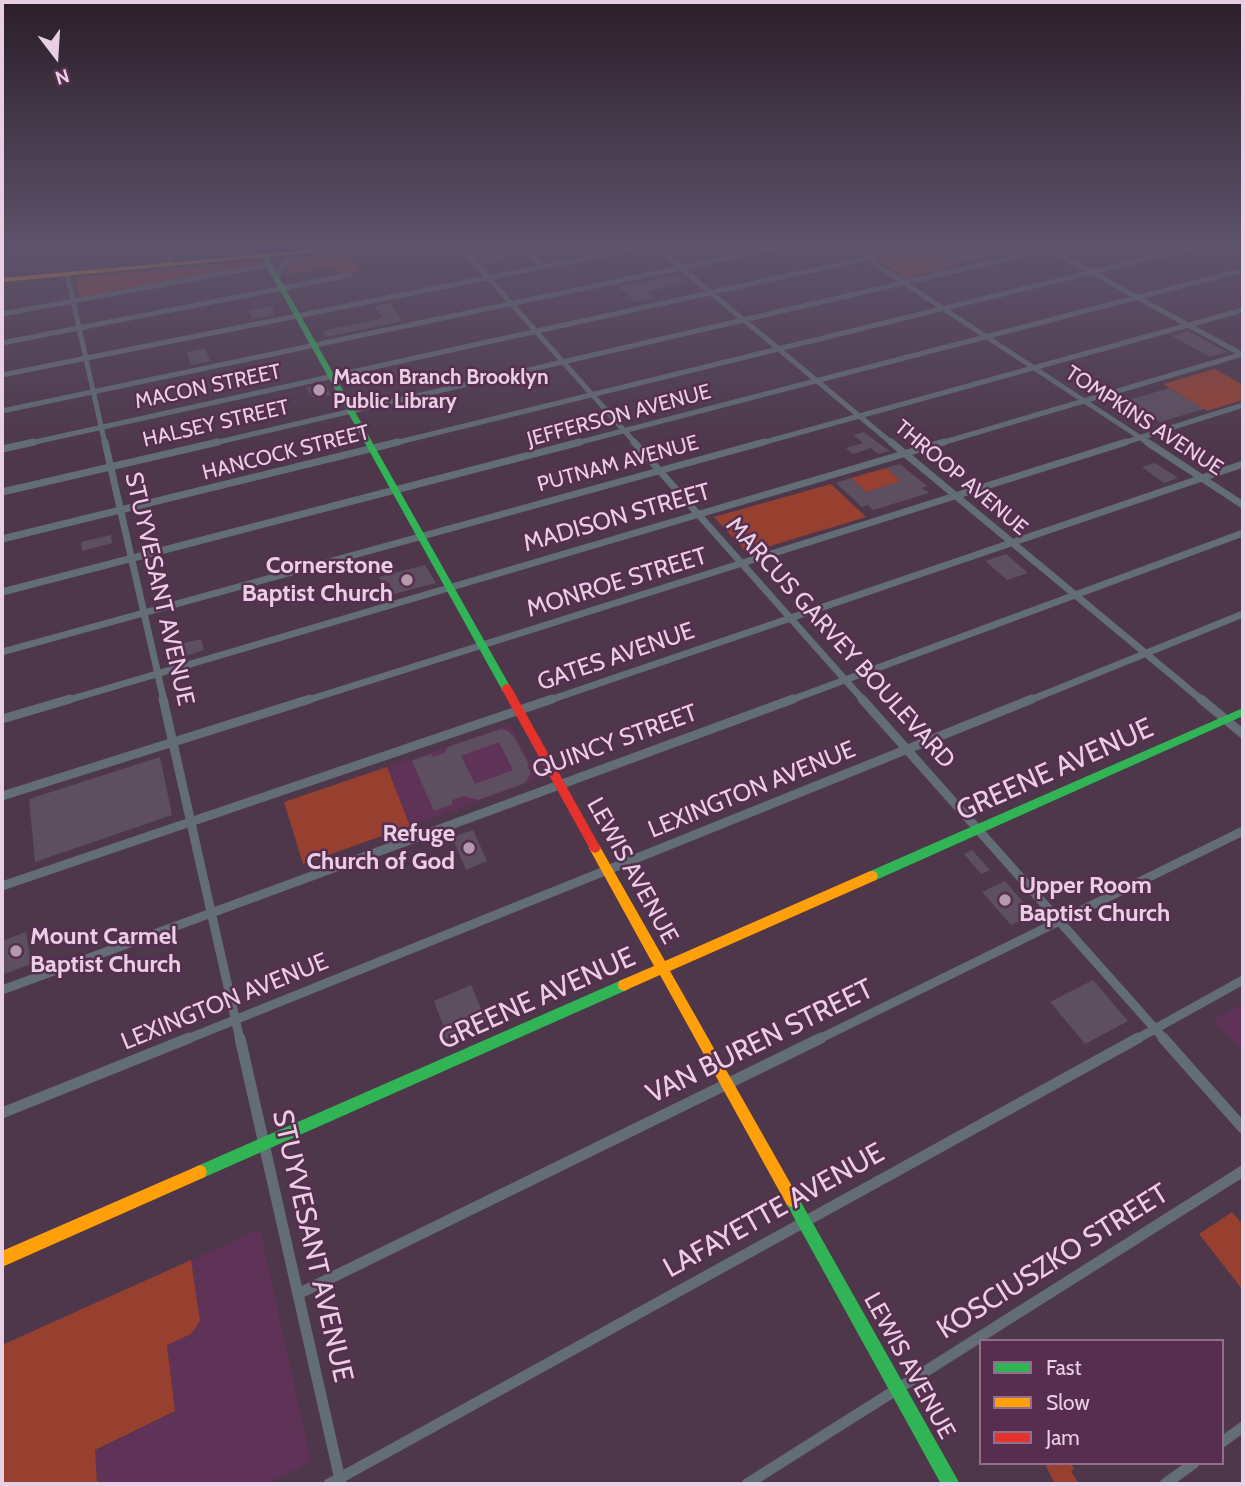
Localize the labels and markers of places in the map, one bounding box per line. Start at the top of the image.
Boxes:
place label: Macon Branch Brooklyn Public Library [333,365,548,415]
marker: Macon Branch Brooklyn Public Library [311,382,327,398]
place label: Cornerstone Baptist Church [242,552,393,608]
marker: Cornerstone Baptist Church [399,572,415,588]
place label: Refuge Church of God [306,820,455,876]
marker: Refuge Church of God [461,840,477,856]
place label: Upper Room Baptist Church [1019,872,1170,928]
marker: Upper Room Baptist Church [997,892,1013,908]
place label: Mount Carmel Baptist Church [30,923,181,979]
marker: Mount Carmel Baptist Church [8,943,24,959]

